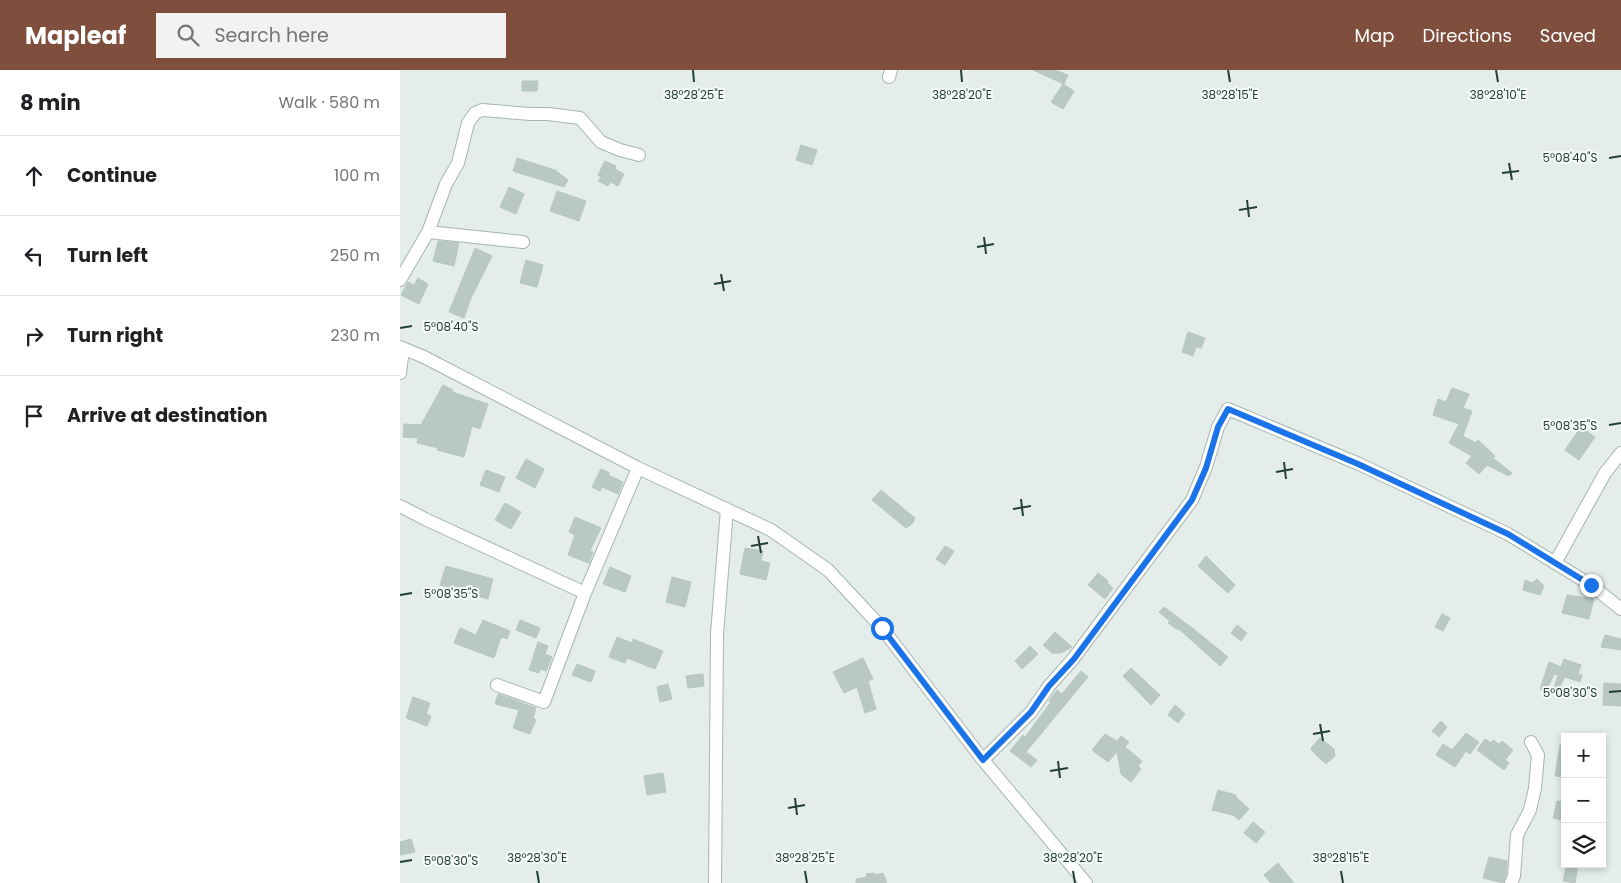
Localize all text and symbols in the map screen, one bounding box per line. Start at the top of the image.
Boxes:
search box [156,13,506,58]
text: Mapleaf [25,19,126,52]
icon: search [174,21,202,49]
text: Search here [214,22,329,49]
text: Map [1355,23,1394,48]
text: Directions [1422,23,1512,48]
text: Saved [1540,23,1596,48]
text: 38°28'25"E [664,86,724,103]
text: 38°28'20"E [932,86,992,103]
text: 38°28'15"E [1202,86,1258,103]
text: 38°28'10"E [1470,86,1526,103]
text: 8 min [20,88,81,117]
text: Walk · 580 m [279,91,380,114]
text: 5°08'40"S [1542,149,1598,166]
icon: ahead [20,162,48,190]
text: Continue [67,162,157,189]
text: 100 m [334,164,380,187]
icon: left [20,242,48,270]
text: Turn left [67,242,148,269]
text: 250 m [330,244,380,267]
text: 5°08'40"S [423,318,479,335]
icon: right [20,322,48,350]
text: Turn right [67,322,163,349]
text: 230 m [331,324,380,347]
icon: arrive [20,402,48,430]
text: Arrive at destination [67,402,268,429]
text: 5°08'35"S [1543,417,1597,434]
route end [1580,574,1603,597]
text: 5°08'35"S [424,585,478,602]
route start [871,617,894,640]
text: 5°08'30"S [1543,684,1597,701]
map controls [1561,733,1606,868]
button: + [1561,733,1606,778]
button: − [1561,778,1606,823]
button: layers [1561,823,1606,868]
text: 38°28'30"E [507,849,567,866]
text: 38°28'25"E [775,849,835,866]
text: 38°28'20"E [1043,849,1103,866]
text: 38°28'15"E [1313,849,1369,866]
text: 5°08'30"S [424,852,478,869]

